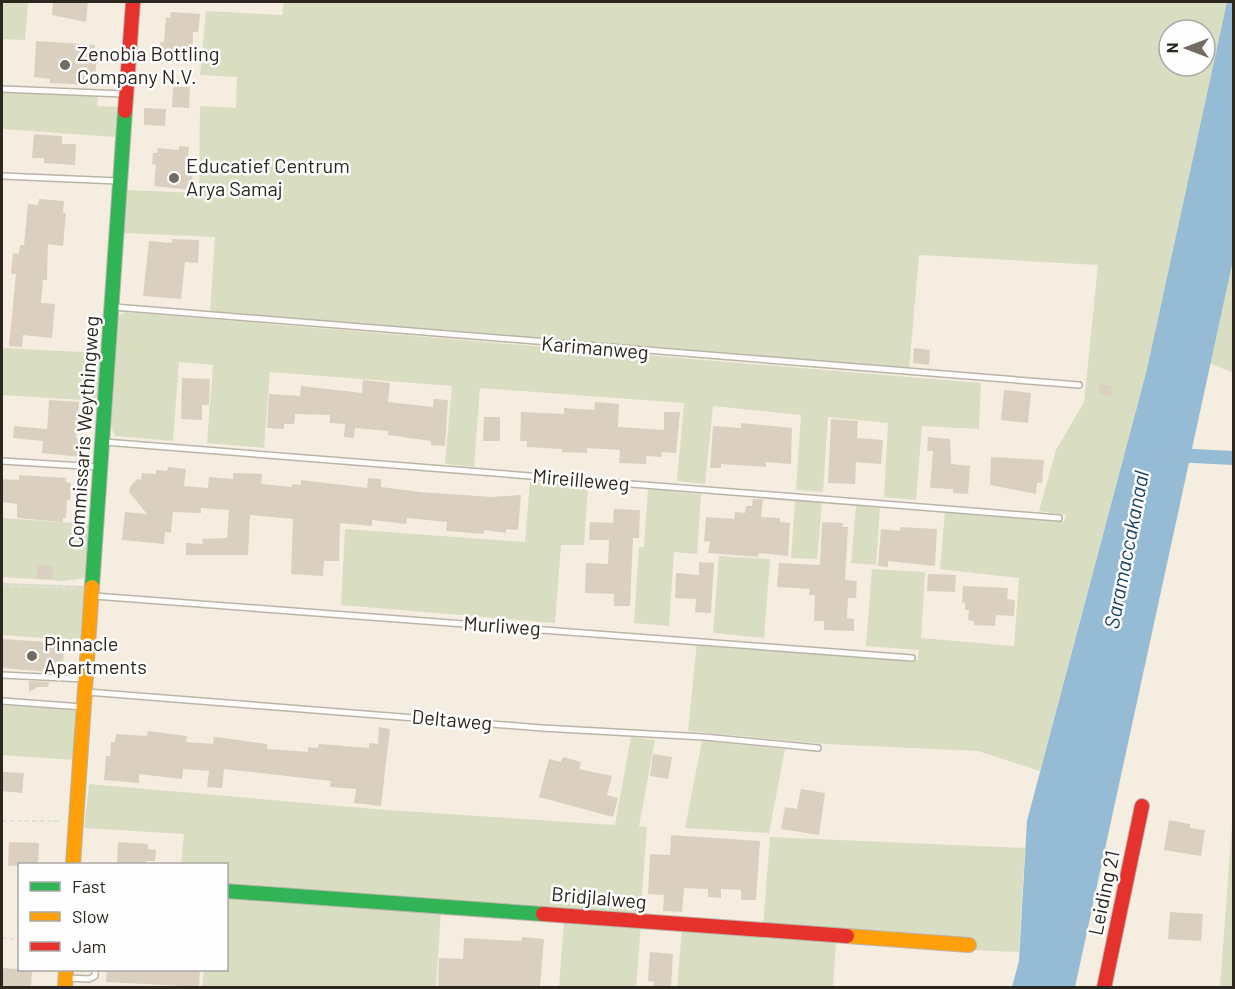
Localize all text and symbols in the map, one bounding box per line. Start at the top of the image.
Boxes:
north arrow [1157,18,1217,78]
place label: Zenobia Bottling Company N.V. [77,41,219,88]
text: N [1162,43,1181,53]
marker: Zenobia Bottling Company N.V. [58,58,72,72]
place label: Educatief Centrum Arya Samaj [186,153,350,200]
marker: Educatief Centrum Arya Samaj [167,171,181,185]
street label: Commissaris Weythingweg [63,315,103,549]
street label: Karimanweg [540,330,650,364]
street label: Mireilleweg [532,463,631,495]
water label: Saramaccakanaal [1098,468,1153,631]
street label: Murliweg [463,610,542,640]
place label: Pinnacle Apartments [44,631,147,678]
marker: Pinnacle Apartments [25,649,39,663]
street label: Deltaweg [411,704,493,734]
street label: Leiding 21 [1082,848,1124,937]
legend [18,863,228,971]
text: Fast [72,875,106,897]
street label: Bridjlalweg [550,881,648,913]
text: Slow [72,905,109,927]
text: Jam [72,935,106,957]

